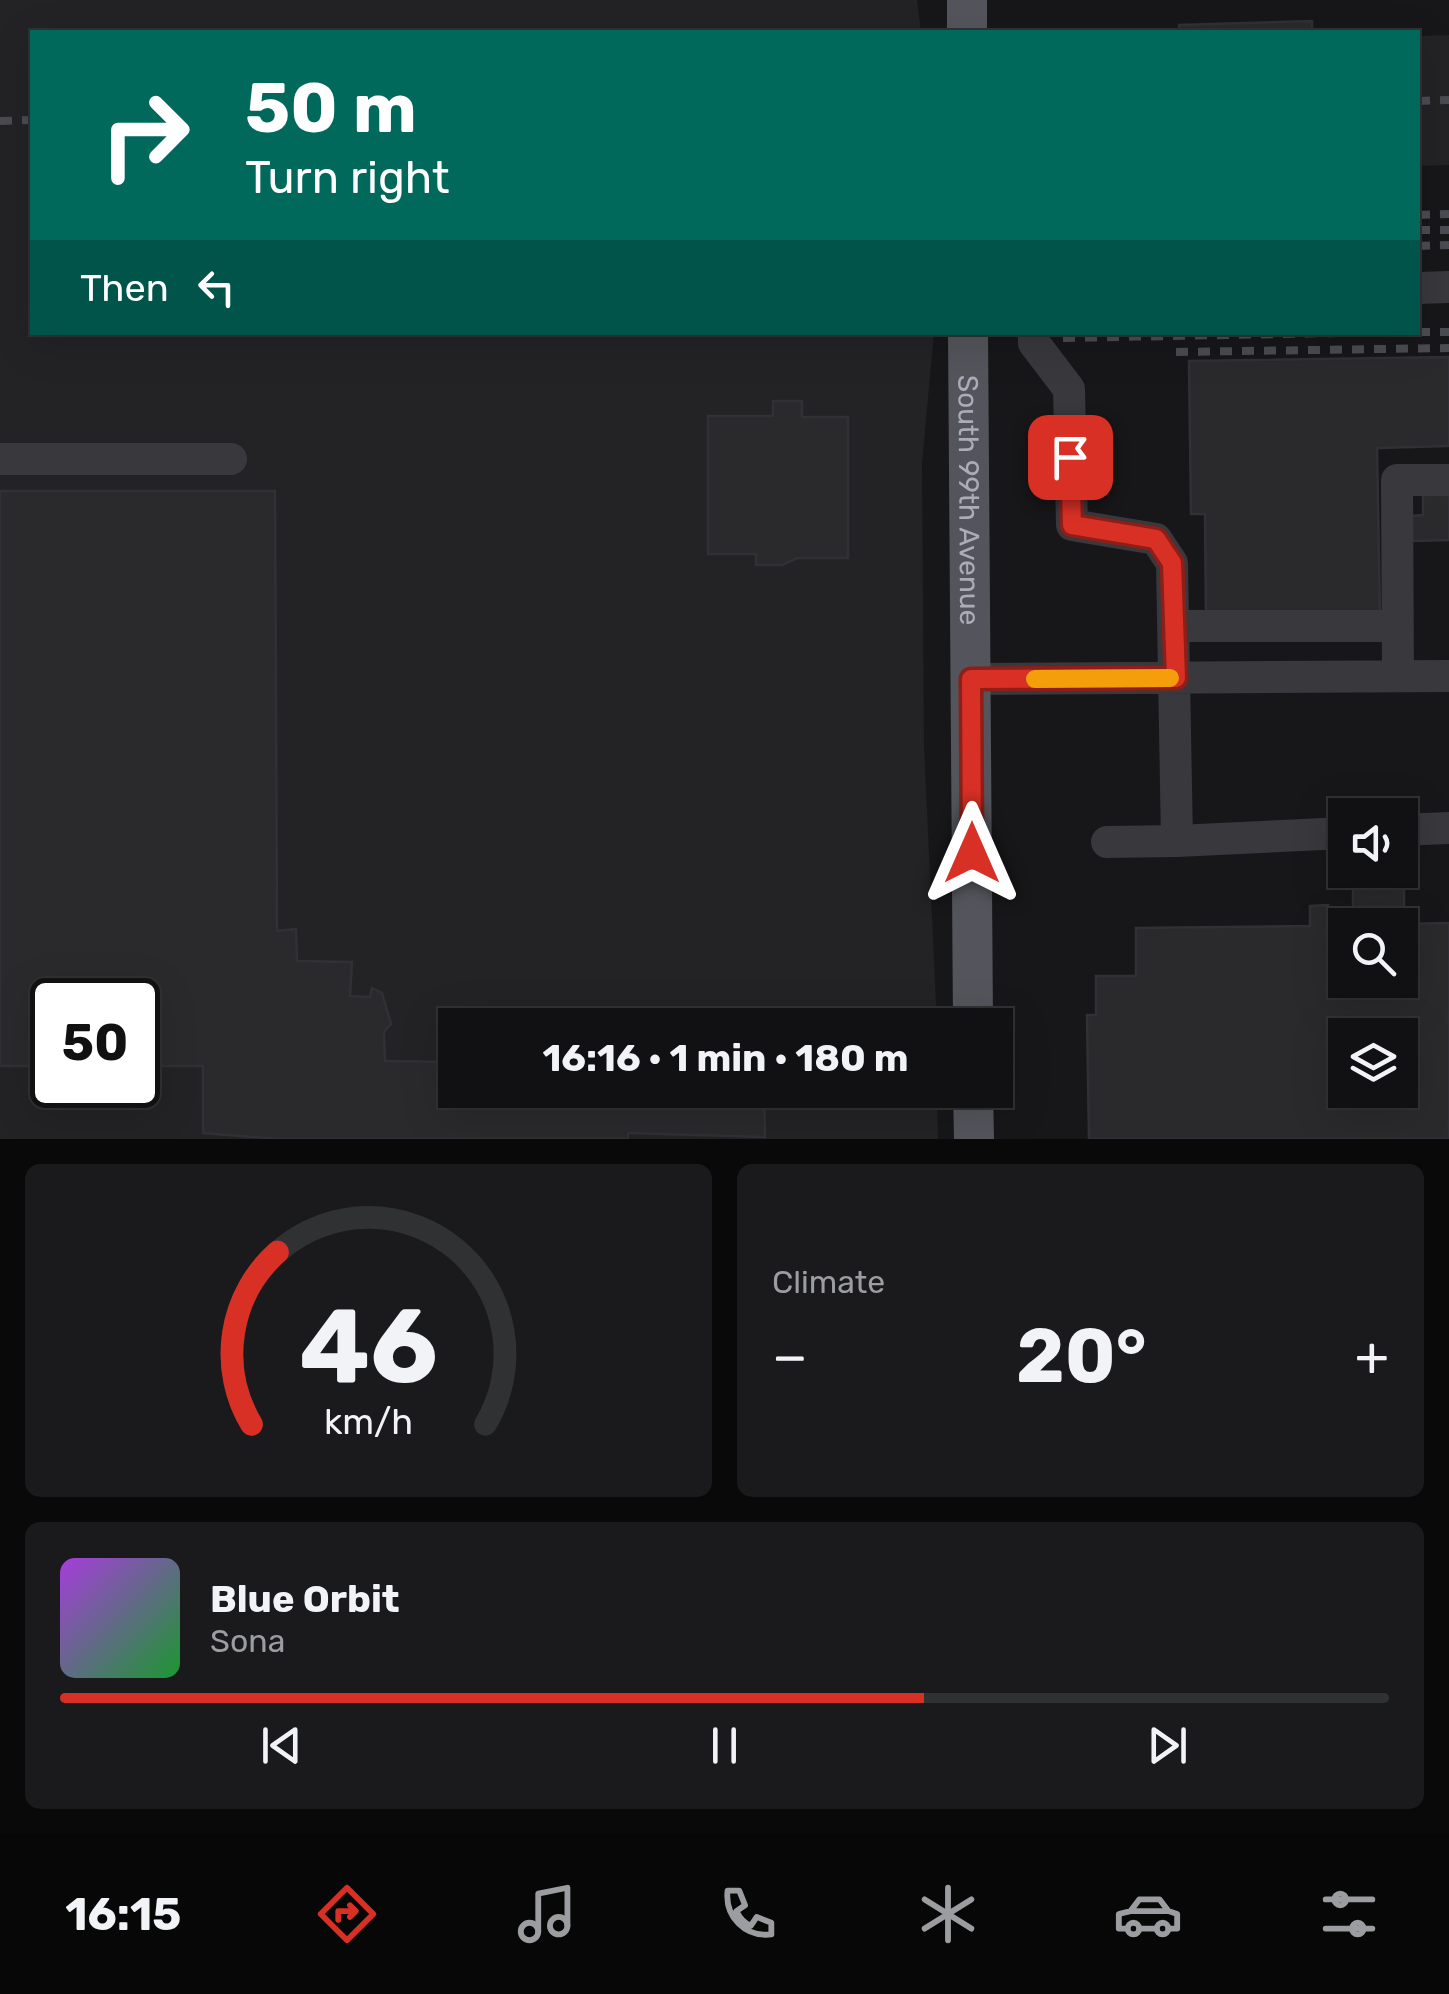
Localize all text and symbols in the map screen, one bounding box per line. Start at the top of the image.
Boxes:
text: 50 m [245,67,417,150]
icon: right [80,70,210,200]
text: Turn right [245,151,449,204]
icon: left [189,260,244,315]
text: Then [80,265,169,311]
street label: South 99th Avenue [952,375,987,625]
pin [1028,415,1113,500]
icon: arrive [1043,430,1098,485]
map controls [1328,798,1418,1108]
button: sound [1328,798,1418,888]
position arrow [920,801,1024,905]
button: search [1328,908,1418,998]
speed limit sign: 50 [30,978,160,1108]
button: layers [1328,1018,1418,1108]
text: 16:16 · 1 min · 180 m [542,1035,909,1081]
text: Climate [772,1263,885,1301]
text: 46 [299,1285,438,1408]
text: 20° [1016,1312,1147,1401]
text: − [772,1324,808,1389]
text: + [1355,1324,1389,1389]
text: km/h [324,1401,413,1443]
text: Blue Orbit [210,1576,400,1622]
text: Sona [210,1622,285,1660]
icon: previous [254,1718,309,1773]
icon: pause [697,1718,752,1773]
icon: next [1140,1718,1195,1773]
icon: directions [312,1879,382,1949]
icon: music [512,1879,582,1949]
icon: phone [713,1879,783,1949]
icon: climate [913,1879,983,1949]
icon: car [1113,1879,1183,1949]
icon: filters [1314,1879,1384,1949]
text: 16:15 [65,1888,181,1941]

